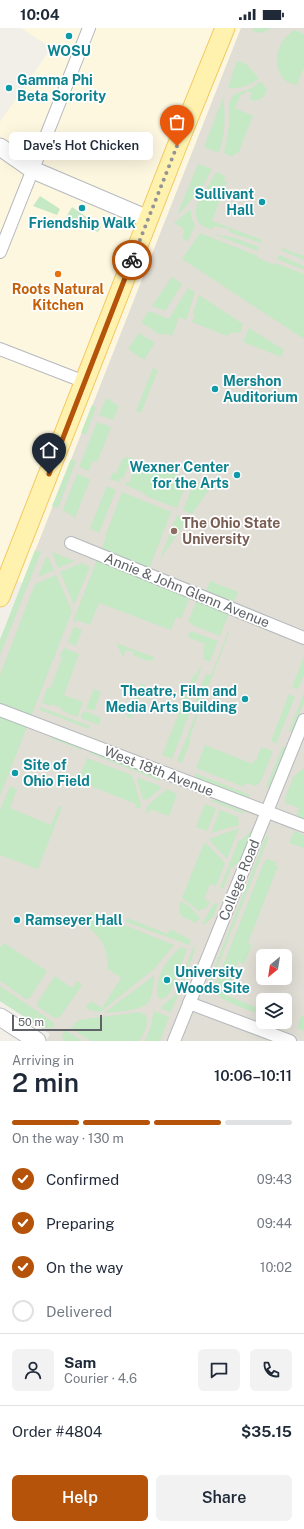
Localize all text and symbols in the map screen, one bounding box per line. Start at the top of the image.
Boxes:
text: 10:04 [20,6,60,23]
marker: WOSU [64,31,74,41]
place label: WOSU [47,43,91,59]
place label: Gamma Phi Beta Sorority [17,72,106,104]
marker: Gamma Phi Beta Sorority [4,83,14,93]
pin [160,105,194,146]
icon: bag [166,111,188,133]
callout: Dave's Hot Chicken [9,132,153,160]
text: Dave's Hot Chicken [23,138,139,153]
place label: Sullivant Hall [194,186,254,218]
marker: Sullivant Hall [257,197,267,207]
marker: Friendship Walk [77,203,87,213]
place label: Friendship Walk [28,215,136,231]
courier [112,240,152,280]
icon: bike [121,249,143,271]
marker: Roots Natural Kitchen [53,269,63,279]
place label: Roots Natural Kitchen [12,281,105,313]
place label: Mershon Auditorium [223,373,298,405]
marker: Mershon Auditorium [210,384,220,394]
pin [32,433,66,474]
icon: home [38,439,60,461]
place label: Wexner Center for the Arts [130,459,229,491]
marker: Wexner Center for the Arts [232,470,242,480]
place label: The Ohio State University [182,515,280,547]
marker: The Ohio State University [169,526,179,536]
street label: Annie & John Glenn Avenue [102,549,272,631]
place label: Theatre, Film and Media Arts Building [105,683,237,715]
marker: Theatre, Film and Media Arts Building [240,694,250,704]
street label: West 18th Avenue [102,743,216,799]
place label: Site of Ohio Field [23,757,90,789]
marker: Site of Ohio Field [10,768,20,778]
street label: College Road [215,837,263,923]
place label: Ramseyer Hall [25,912,123,928]
marker: Ramseyer Hall [12,915,22,925]
north arrow [256,949,292,985]
map controls [256,949,292,1029]
place label: University Woods Site [175,964,250,996]
marker: University Woods Site [162,975,172,985]
button: layers [256,993,292,1029]
scale bar [12,1013,102,1032]
text: 50 m [18,1016,44,1028]
text: Arriving in [12,1053,74,1068]
text: 2 min [12,1067,79,1098]
text: 10:06–10:11 [214,1067,292,1084]
text: On the way · 130 m [12,1131,124,1146]
icon: check [12,1168,34,1190]
text: Confirmed [46,1171,119,1188]
text: 09:43 [257,1172,292,1187]
icon: check [12,1212,34,1234]
text: Preparing [46,1215,115,1232]
text: 09:44 [257,1216,292,1231]
icon: check [12,1256,34,1278]
text: On the way [46,1259,123,1276]
text: 10:02 [260,1260,292,1275]
text: Delivered [46,1303,112,1320]
button: person [12,1349,54,1391]
button: chat [198,1349,240,1391]
button: phone [250,1349,292,1391]
text: Sam [64,1354,96,1371]
text: Courier · 4.6 [64,1371,137,1386]
text: Order #4804 [12,1423,102,1440]
text: $35.15 [241,1423,292,1440]
button: Help [12,1475,148,1521]
button: Share [156,1475,292,1521]

